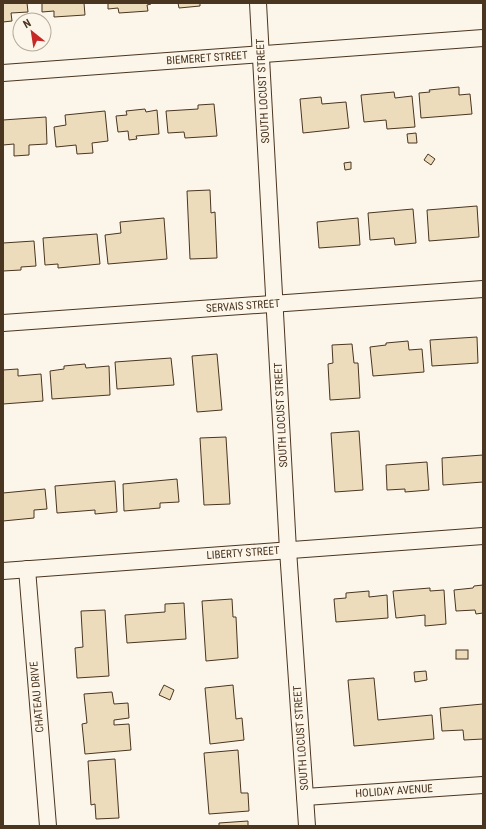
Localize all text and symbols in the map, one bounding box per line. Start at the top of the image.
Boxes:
north arrow [12,12,52,52]
text: N [21,16,34,31]
street label: SOUTH LOCUST STREET [254,38,272,144]
street label: BIEMERET STREET [166,49,248,67]
street label: SERVAIS STREET [206,297,281,315]
street label: SOUTH LOCUST STREET [272,362,290,468]
street label: LIBERTY STREET [206,544,280,562]
street label: CHATEAU DRIVE [27,660,47,733]
street label: SOUTH LOCUST STREET [291,685,311,791]
street label: HOLIDAY AVENUE [355,782,434,800]

